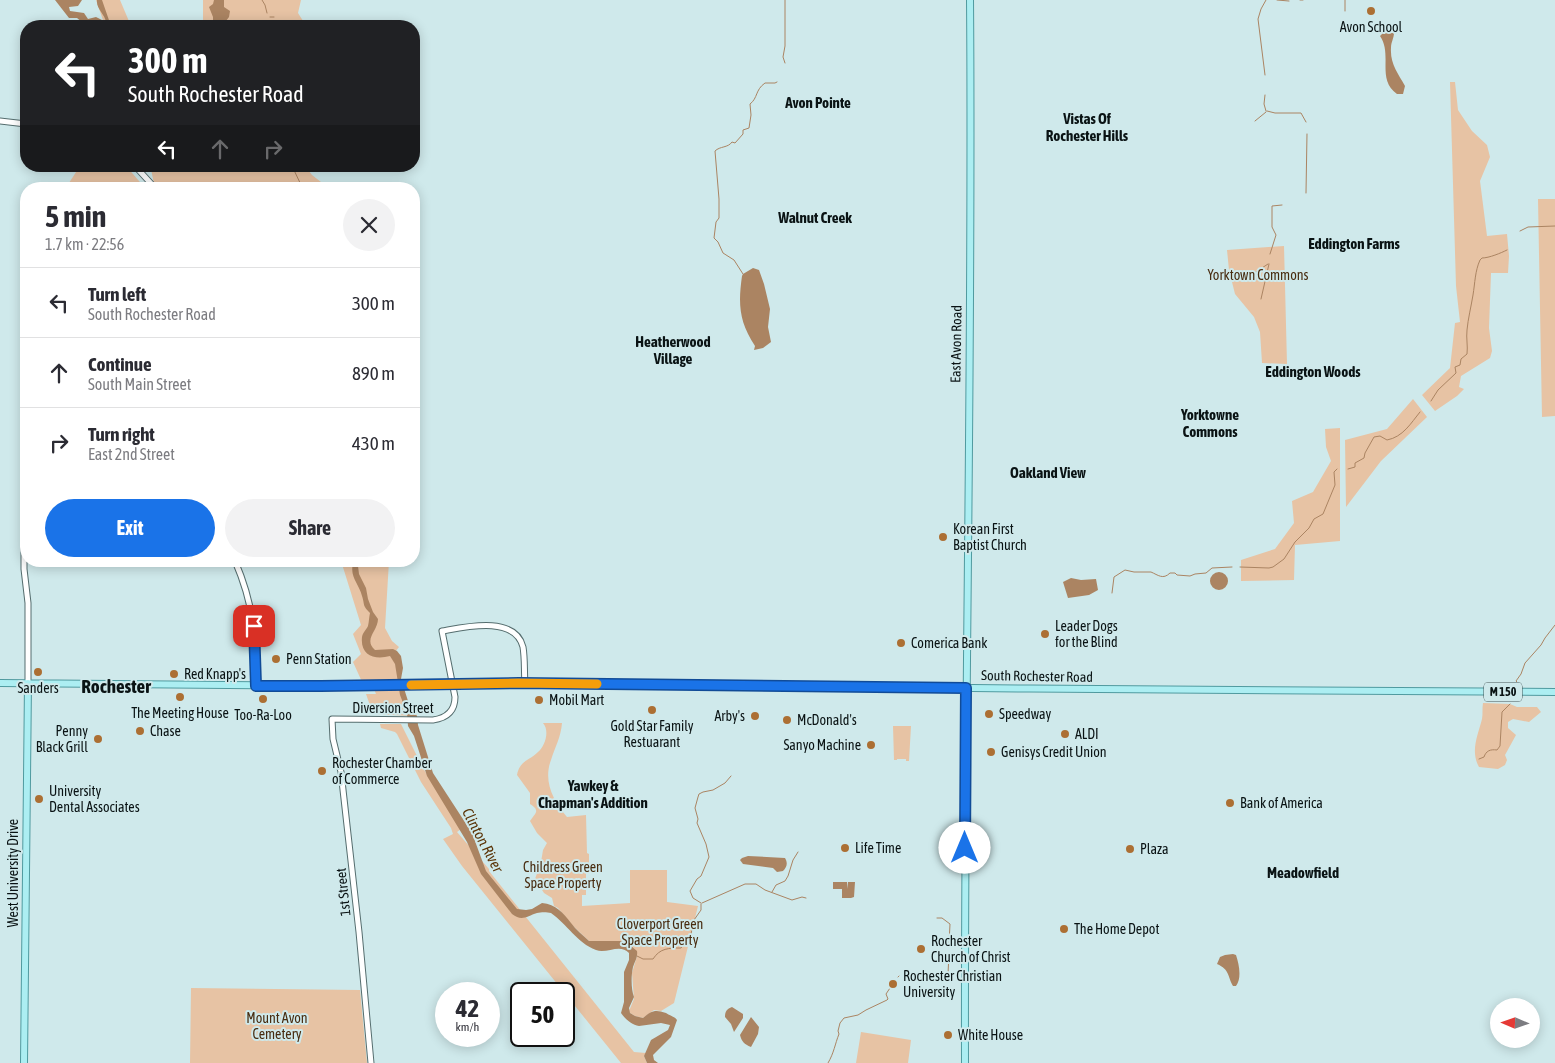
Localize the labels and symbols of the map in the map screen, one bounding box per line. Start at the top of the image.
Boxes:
marker: Avon School [1365,5,1377,17]
place label: Avon School [1340,19,1403,35]
district label: Avon Pointe [784,94,851,111]
district label: Vistas Of Rochester Hills [1046,110,1129,144]
district label: Walnut Creek [777,209,852,226]
district label: Eddington Farms [1308,235,1400,252]
park label: Yorktown Commons [1207,267,1309,283]
street label: East Avon Road [947,305,965,383]
district label: Heatherwood Village [635,333,711,367]
district label: Eddington Woods [1265,363,1361,380]
district label: Yorktowne Commons [1180,406,1239,440]
district label: Oakland View [1010,464,1086,481]
place label: Korean First Baptist Church [953,521,1027,553]
marker: Korean First Baptist Church [937,531,949,543]
pin [233,605,275,647]
place label: Leader Dogs for the Blind [1055,618,1118,650]
marker: Leader Dogs for the Blind [1039,628,1051,640]
place label: Comerica Bank [911,635,987,651]
marker: Comerica Bank [895,637,907,649]
place label: Penn Station [286,651,352,667]
marker: Penn Station [270,653,282,665]
marker: Sanders [32,666,44,678]
place label: Red Knapp's [184,666,246,682]
street label: South Rochester Road [981,667,1093,685]
marker: Red Knapp's [168,668,180,680]
district label: Rochester [81,675,151,697]
place label: Sanders [17,680,59,696]
road number: M 150 [1484,682,1522,702]
marker: The Meeting House [174,691,186,703]
place label: Mobil Mart [549,692,604,708]
marker: Too-Ra-Loo [257,693,269,705]
marker: Mobil Mart [533,694,545,706]
street label: Diversion Street [352,700,434,716]
marker: Gold Star Family Restuarant [646,704,658,716]
place label: The Meeting House [131,705,229,721]
place label: Speedway [999,706,1051,722]
place label: Too-Ra-Loo [234,707,292,723]
place label: Arby's [715,708,745,724]
marker: Speedway [983,708,995,720]
marker: Arby's [749,710,761,722]
place label: McDonald's [797,712,857,728]
marker: McDonald's [781,714,793,726]
place label: Gold Star Family Restuarant [610,718,694,750]
place label: Penny Black Grill [36,723,88,755]
place label: Chase [150,723,181,739]
marker: Chase [134,725,146,737]
place label: ALDI [1075,726,1099,742]
marker: ALDI [1059,728,1071,740]
marker: Penny Black Grill [92,733,104,745]
place label: Sanyo Machine [783,737,861,753]
marker: Sanyo Machine [865,739,877,751]
place label: Genisys Credit Union [1001,744,1107,760]
marker: Genisys Credit Union [985,746,997,758]
place label: Rochester Chamber of Commerce [332,755,433,787]
marker: Rochester Chamber of Commerce [316,765,328,777]
district label: Yawkey & Chapman's Addition [538,777,648,811]
place label: University Dental Associates [49,783,140,815]
marker: University Dental Associates [33,793,45,805]
place label: Bank of America [1240,795,1323,811]
marker: Bank of America [1224,797,1236,809]
water label: Clinton River [459,805,507,875]
street label: West University Drive [5,819,21,927]
position arrow [938,821,990,873]
place label: Life Time [855,840,901,856]
place label: Plaza [1140,841,1169,857]
marker: Life Time [839,842,851,854]
marker: Plaza [1124,843,1136,855]
park label: Childress Green Space Property [523,859,603,891]
district label: Meadowfield [1267,864,1339,881]
street label: 1st Street [333,867,353,917]
park label: Cloverport Green Space Property [617,916,703,948]
place label: The Home Depot [1074,921,1159,937]
marker: The Home Depot [1058,923,1070,935]
place label: Rochester Church of Christ [931,933,1011,965]
marker: Rochester Church of Christ [915,943,927,955]
place label: Rochester Christian University [903,968,1002,1000]
marker: Rochester Christian University [887,978,899,990]
speed limit sign: 50 [510,982,575,1047]
north arrow [1490,998,1540,1048]
park label: Mount Avon Cemetery [246,1010,308,1042]
place label: White House [958,1027,1023,1043]
marker: White House [942,1029,954,1041]

